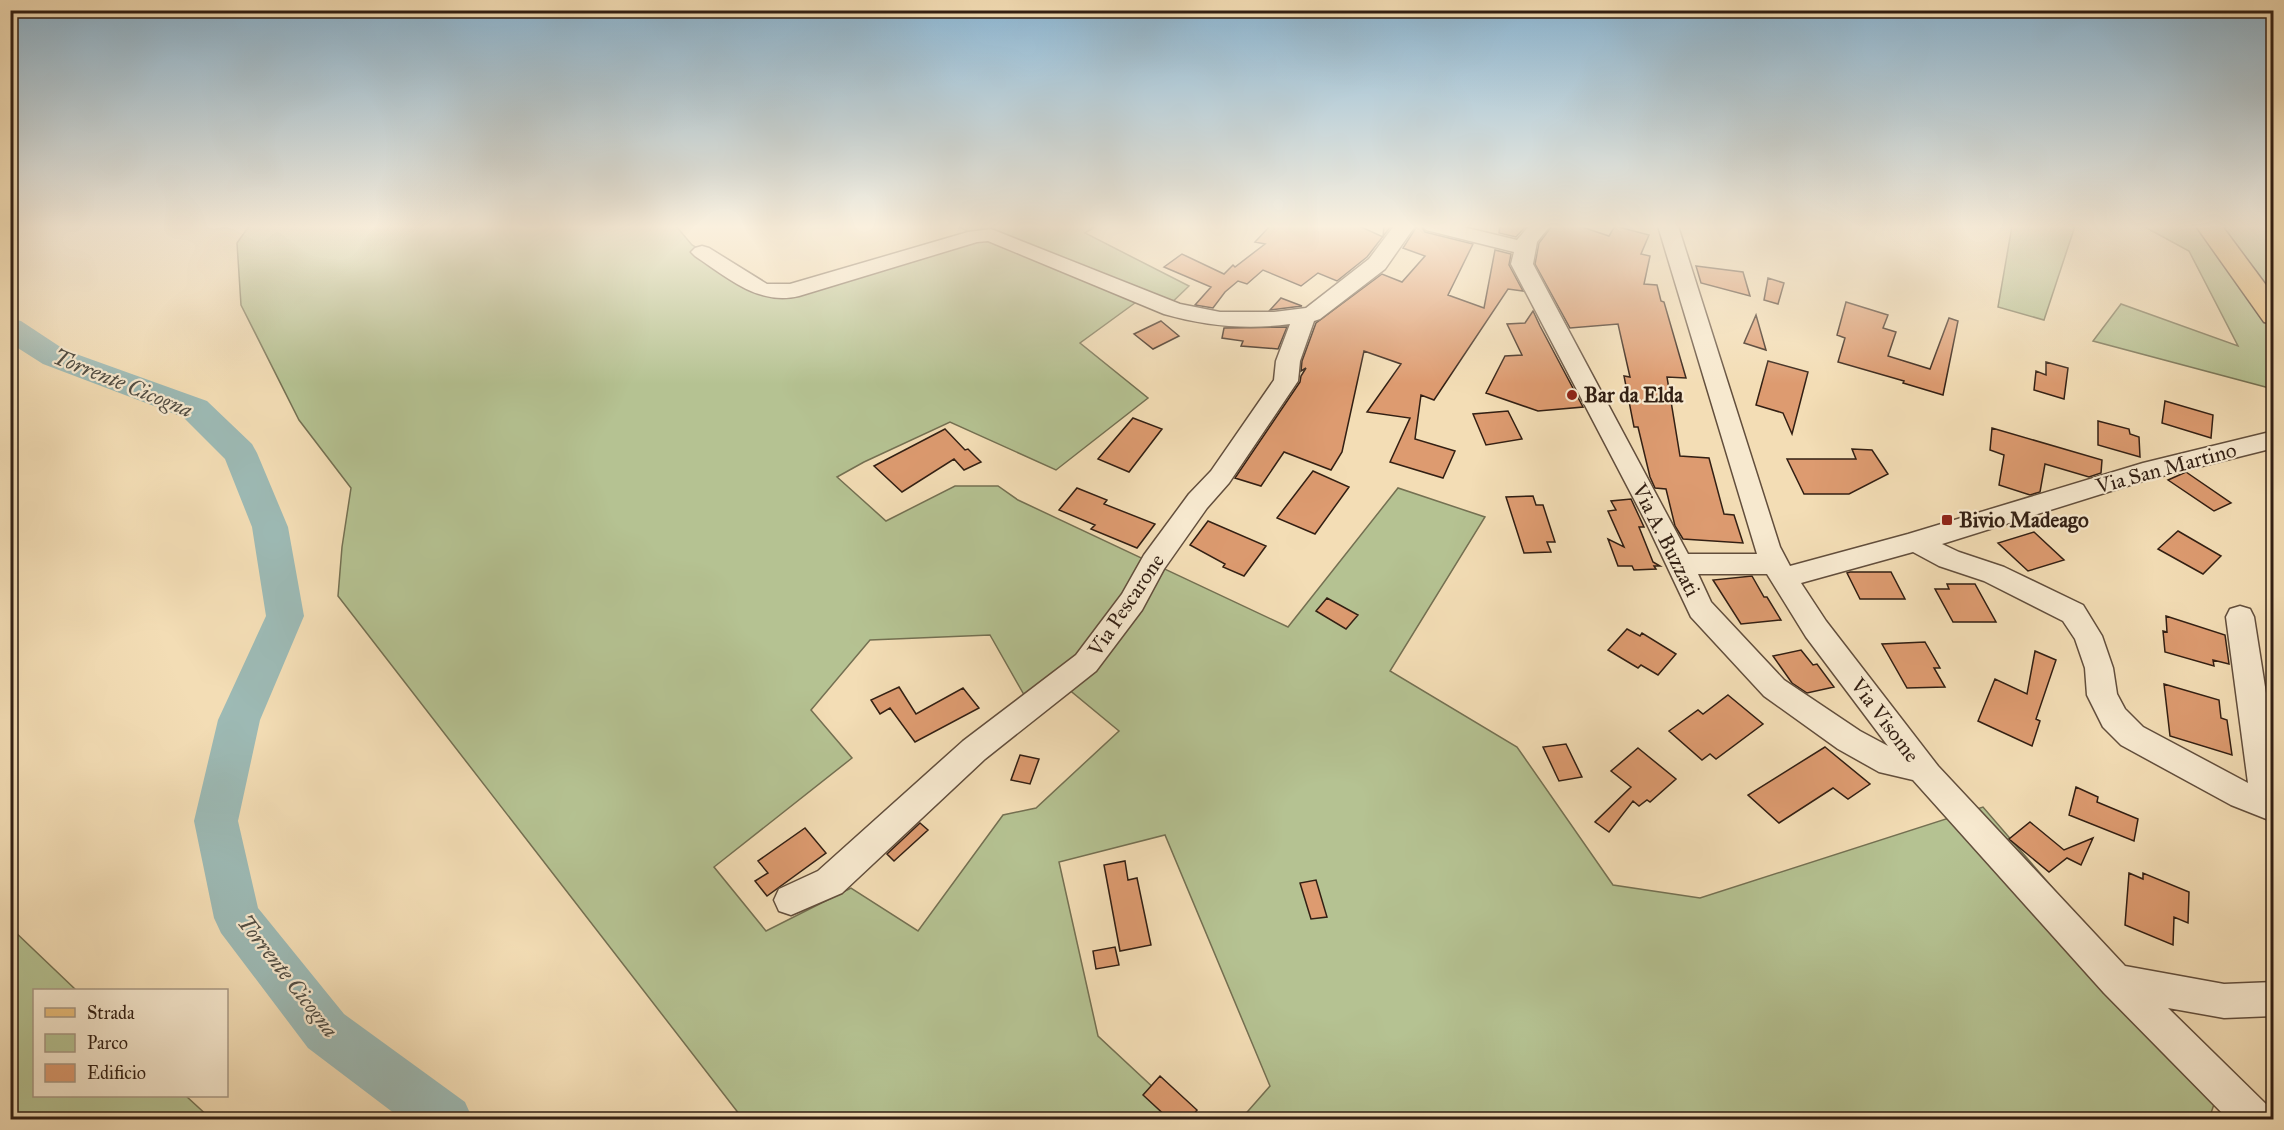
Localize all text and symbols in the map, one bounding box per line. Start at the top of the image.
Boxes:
water label: Torrente Cicogna [49,343,197,423]
place label: Bar da Elda [1584,382,1684,408]
marker: Bar da Elda [1565,388,1579,402]
street label: Via San Martino [2092,437,2239,499]
street label: Via A. Buzzati [1626,478,1706,601]
place label: Bivio Madeago [1959,507,2089,533]
marker: Bivio Madeago [1940,513,1954,527]
street label: Via Pescarone [1082,549,1170,662]
street label: Via Visome [1844,672,1925,767]
water label: Torrente Cicogna [232,909,344,1043]
legend [33,989,228,1097]
text: Strada [87,1002,135,1024]
text: Parco [87,1032,128,1054]
text: Edificio [87,1062,146,1084]

